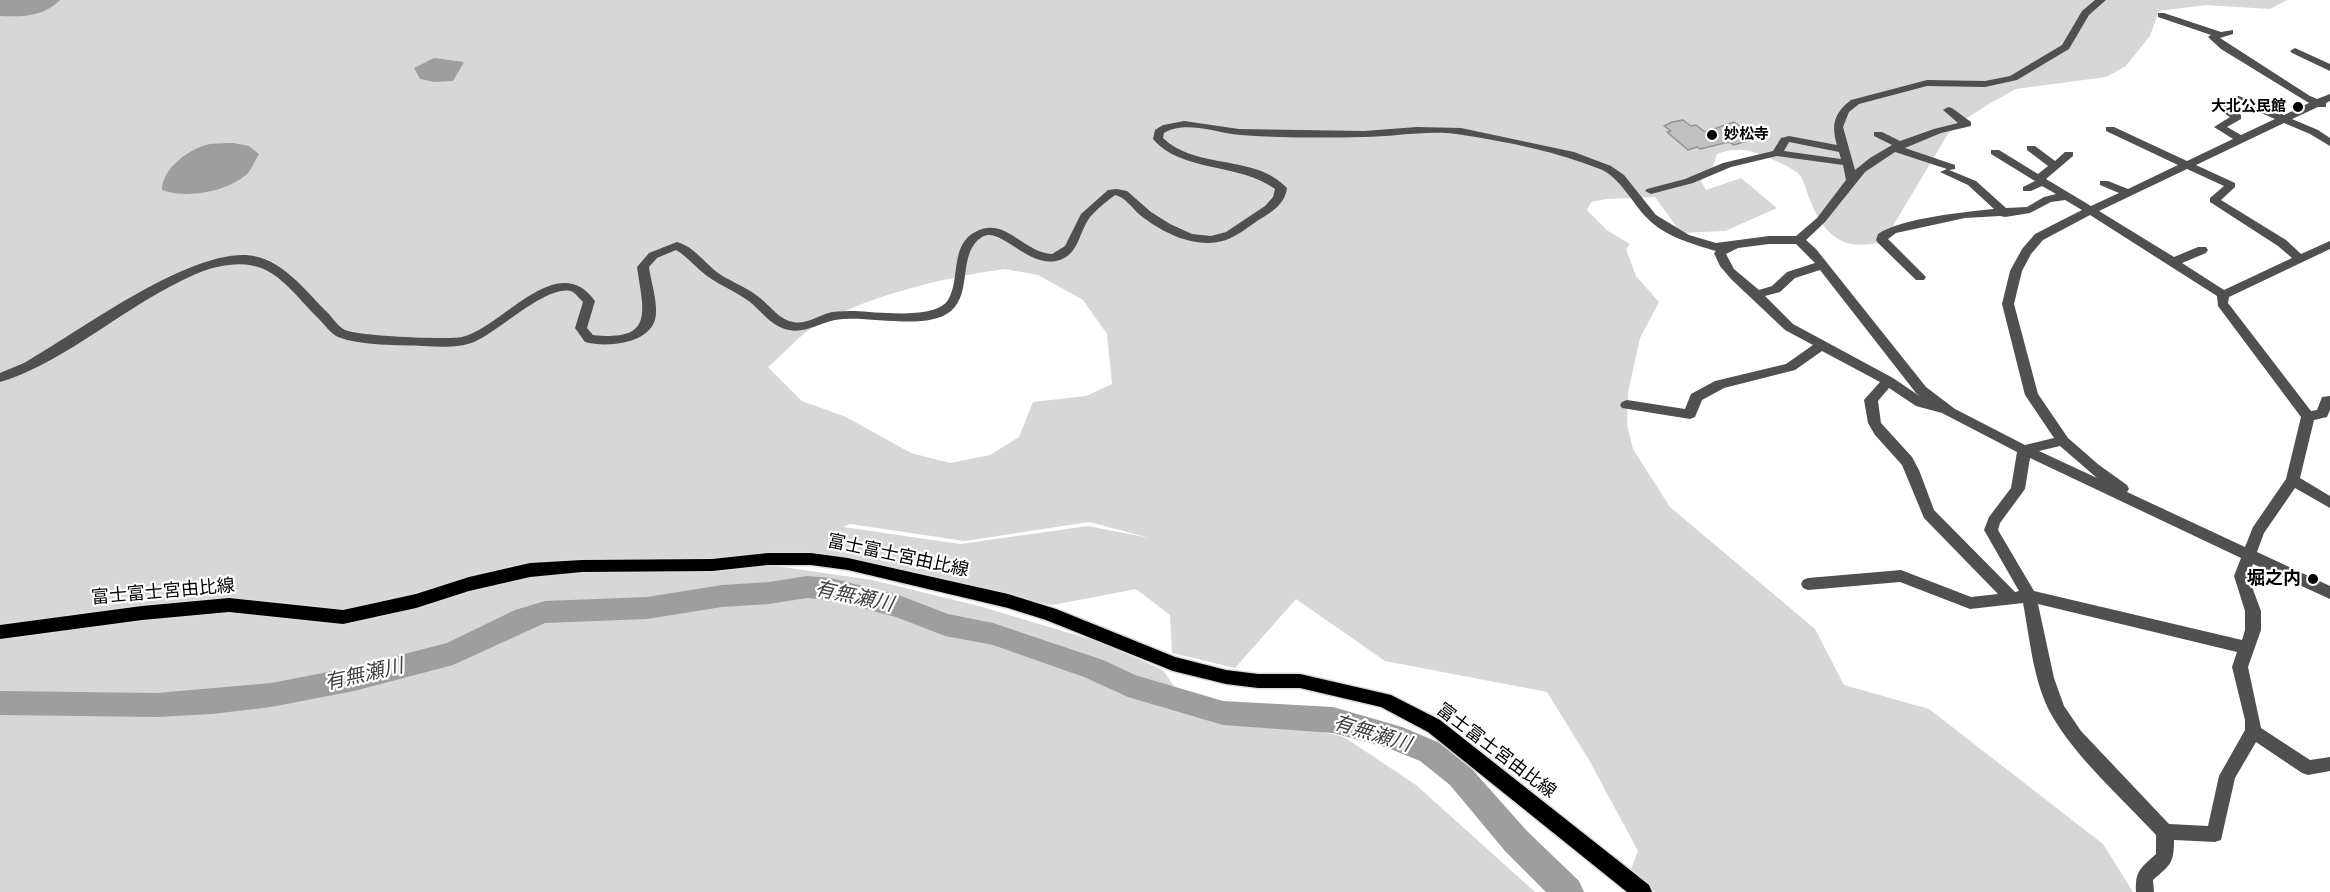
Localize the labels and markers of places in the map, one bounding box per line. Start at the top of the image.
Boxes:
place label: 大北公民館 [2211,98,2286,116]
marker: 大北公民館 [2291,100,2305,114]
place label: 妙松寺 [1724,126,1769,144]
marker: 妙松寺 [1705,128,1719,142]
place label: 堀之内 [2247,568,2301,590]
marker: 堀之内 [2306,572,2320,586]

